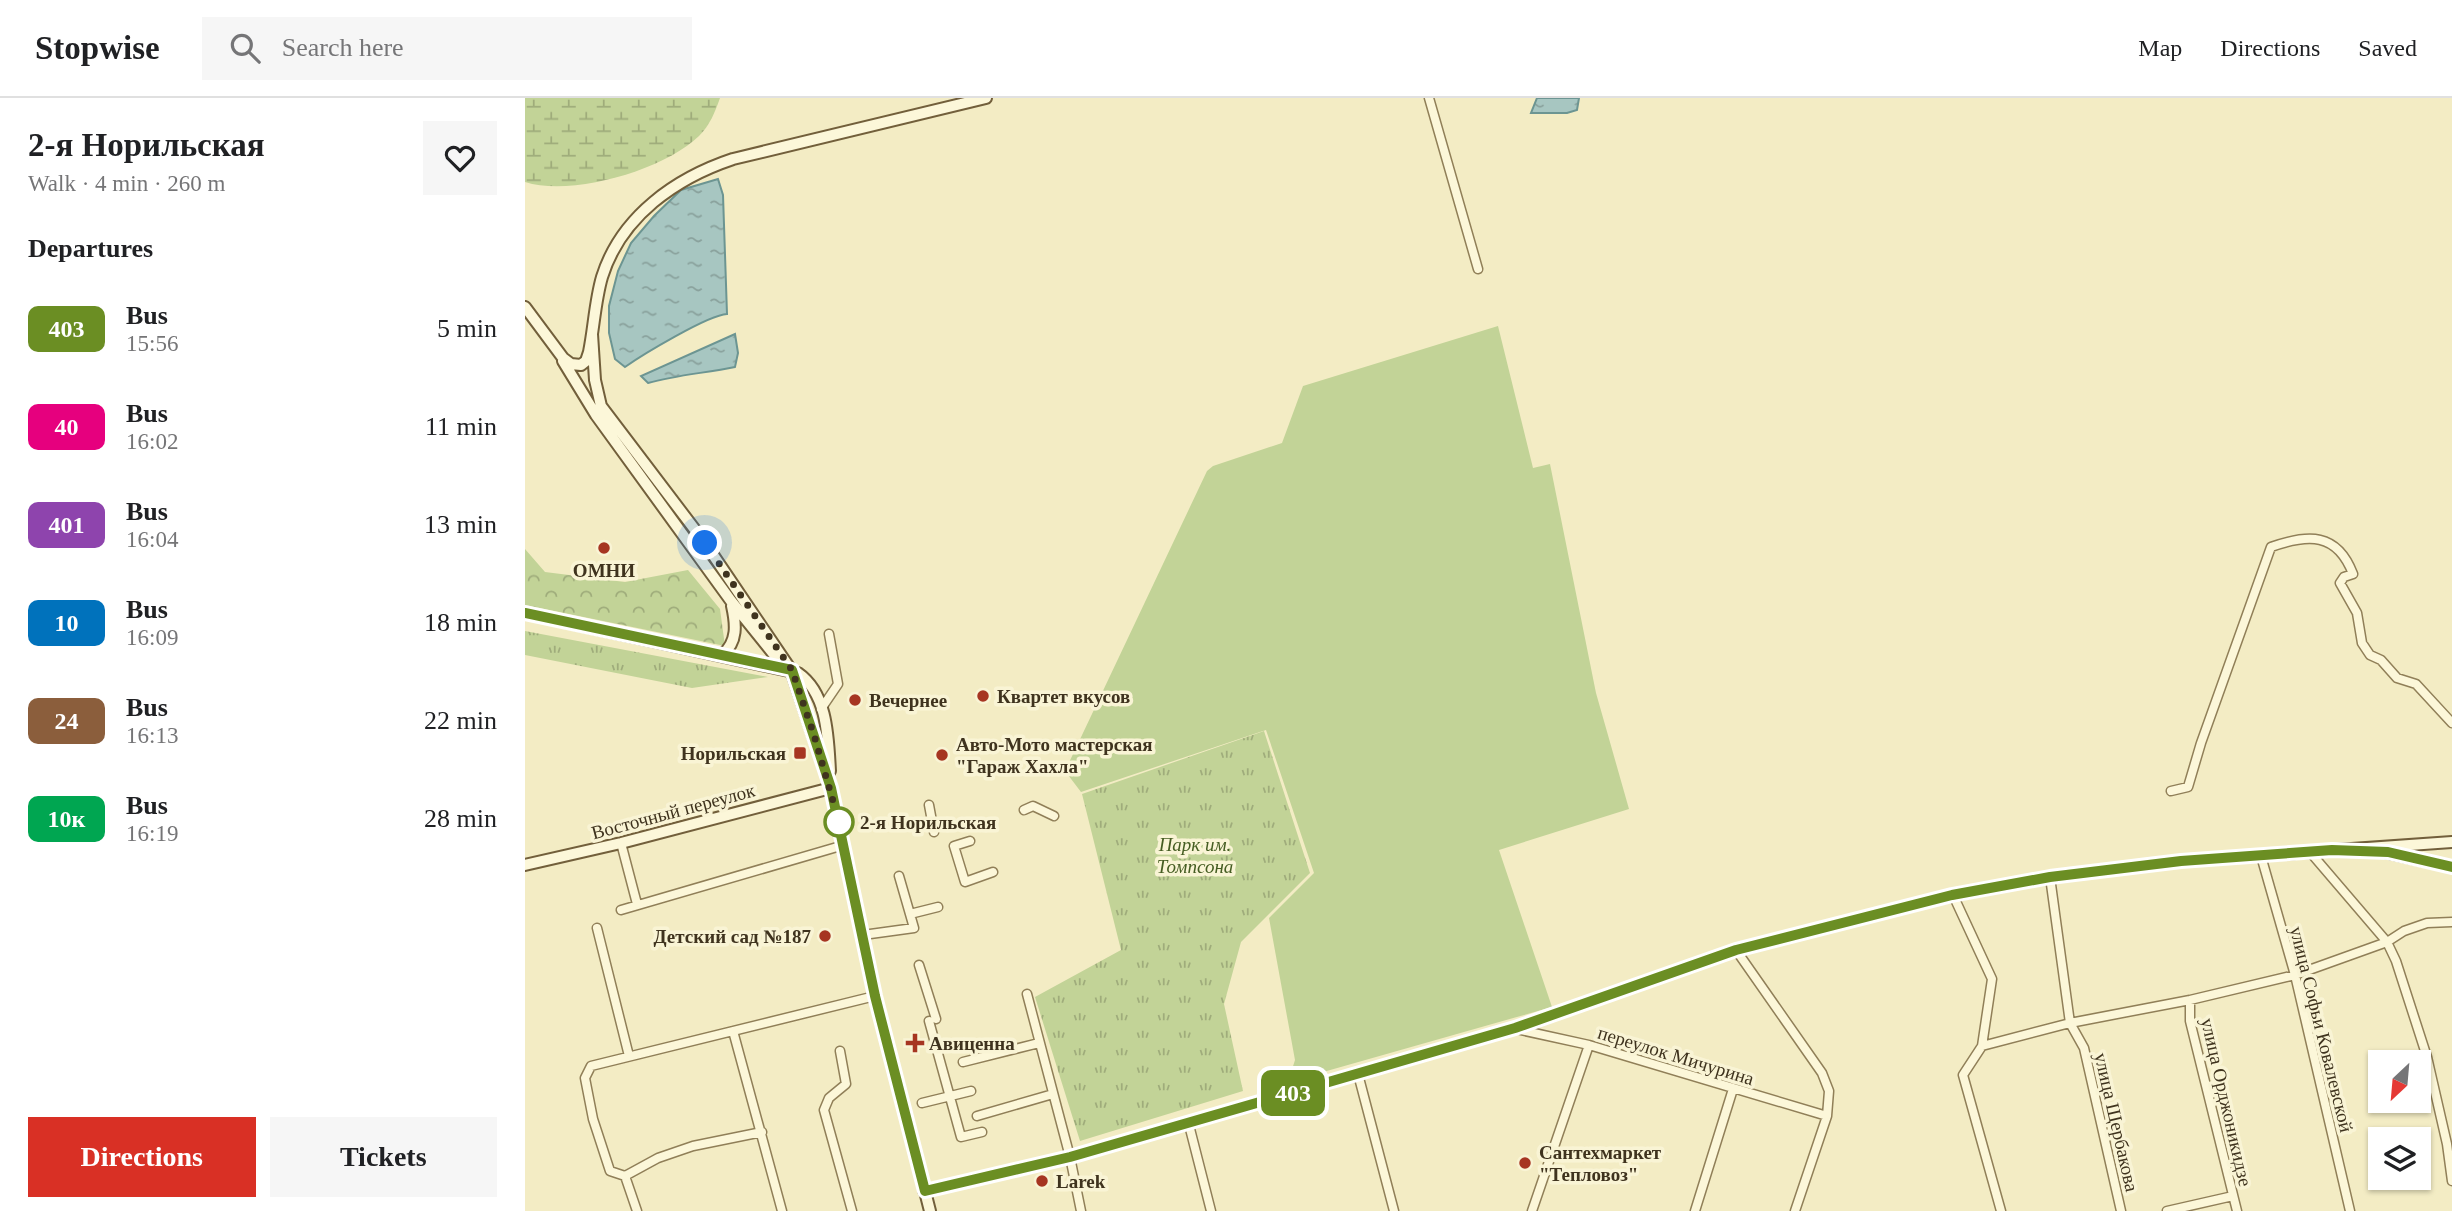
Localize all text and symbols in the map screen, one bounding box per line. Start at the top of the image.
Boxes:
search box [202,17,692,80]
icon: search [226,29,264,67]
text: Stopwise [35,30,160,66]
text: Search here [282,33,404,62]
text: Map [2138,35,2182,61]
text: Directions [2220,35,2320,61]
text: Saved [2358,35,2417,61]
button: heart [423,121,497,195]
text: 2-я Норильская [28,127,265,163]
text: Walk · 4 min · 260 m [28,171,225,196]
text: Departures [28,234,153,263]
text: Bus [126,301,168,330]
text: 5 min [437,314,497,343]
text: 403 [49,316,85,342]
text: 15:56 [126,331,178,356]
text: Bus [126,399,168,428]
text: 11 min [425,412,497,441]
text: 40 [55,414,79,440]
text: 16:02 [126,429,178,454]
text: Bus [126,497,168,526]
text: 13 min [424,510,497,539]
text: 401 [49,512,85,538]
your location [687,525,722,560]
text: 16:04 [126,527,178,552]
marker: ОМНИ [596,540,612,556]
place label: ОМНИ [573,560,635,581]
text: Bus [126,595,168,624]
text: 18 min [424,608,497,637]
text: 10 [55,610,79,636]
text: 16:09 [126,625,178,650]
place label: Квартет вкусов [997,686,1130,707]
marker: Квартет вкусов [975,688,991,704]
place label: Вечернее [869,690,947,711]
marker: Вечернее [847,692,863,708]
text: Bus [126,693,168,722]
text: 22 min [424,706,497,735]
text: 24 [55,708,79,734]
text: 16:13 [126,723,178,748]
place label: Авто-Мото мастерская "Гараж Хахла" [956,734,1153,777]
place label: Норильская [681,743,786,764]
marker: Норильская [792,745,808,761]
marker: Авто-Мото мастерская "Гараж Хахла" [934,747,950,763]
street label: Восточный переулок [589,779,758,843]
text: Bus [126,791,168,820]
text: 28 min [424,804,497,833]
text: 10к [48,806,85,832]
marker: 2-я Норильская [824,807,854,837]
place label: 2-я Норильская [860,812,996,833]
text: 16:19 [126,821,178,846]
park label: Парк им. Томпсона [1157,834,1233,877]
street label: улица Софьи Ковалевской [2286,924,2357,1134]
place label: Детский сад №187 [654,926,811,947]
marker: Детский сад №187 [817,928,833,944]
street label: улица Орджоникидзе [2197,1016,2256,1188]
street label: переулок Мичурина [1595,1022,1757,1089]
place label: Авиценна [929,1033,1015,1054]
marker: Авиценна [907,1035,923,1051]
north arrow [2368,1050,2431,1113]
map controls [2368,1050,2431,1190]
street label: улица Щербакова [2090,1051,2143,1194]
line badge: 403 [1253,1070,1333,1116]
text: 403 [1275,1080,1311,1106]
button: Directions [28,1117,256,1197]
button: Tickets [270,1117,497,1197]
button: layers [2368,1127,2431,1190]
place label: Сантехмаркет "Тепловоз" [1539,1142,1662,1185]
marker: Сантехмаркет "Тепловоз" [1517,1155,1533,1171]
place label: Larek [1056,1171,1106,1192]
marker: Larek [1034,1173,1050,1189]

